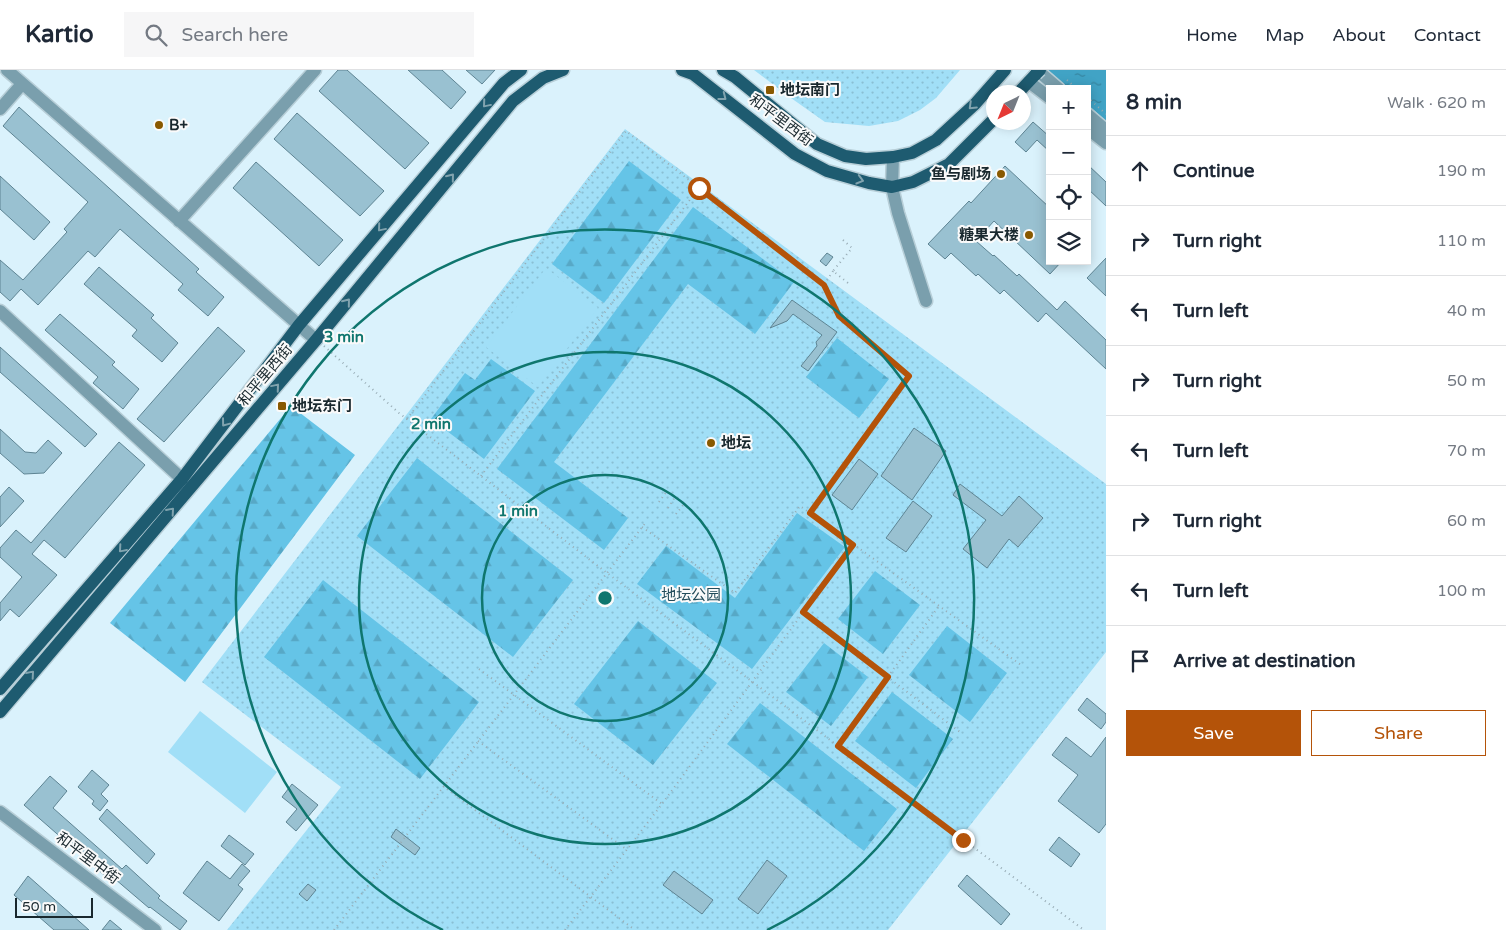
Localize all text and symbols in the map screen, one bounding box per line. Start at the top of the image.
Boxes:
search box [124,12,474,57]
text: Kartio [25,20,94,49]
icon: search [142,21,170,49]
text: Search here [182,24,288,46]
text: Home [1186,24,1237,46]
text: Map [1265,24,1304,46]
text: About [1332,24,1386,46]
text: Contact [1414,24,1481,46]
place label: 地坛南门 [780,81,840,99]
marker: 地坛南门 [764,84,776,96]
north arrow [986,85,1031,130]
map controls [1046,85,1091,265]
button: + [1046,85,1091,130]
street label: 和平里西街 [746,90,816,150]
text: 8 min [1126,90,1182,115]
one-way arrow [717,91,726,99]
text: Walk · 620 m [1387,93,1486,113]
one-way arrow [484,98,492,107]
one-way arrow [969,100,978,109]
place label: B+ [169,116,188,134]
marker: B+ [153,119,165,131]
button: − [1046,130,1091,175]
icon: ahead [1126,157,1154,185]
text: Continue [1173,160,1255,182]
text: 190 m [1437,161,1486,181]
place label: 鱼与剧场 [931,165,991,183]
marker: 鱼与剧场 [995,168,1007,180]
one-way arrow [445,174,453,183]
one-way arrow [855,175,863,185]
button: locate [1046,175,1091,220]
route start [688,177,711,200]
button: layers [1046,220,1091,265]
one-way arrow [378,223,387,232]
place label: 糖果大楼 [959,226,1019,244]
icon: right [1126,227,1154,255]
marker: 糖果大楼 [1023,229,1035,241]
text: Turn right [1173,230,1261,252]
text: 110 m [1437,231,1486,251]
icon: left [1126,297,1154,325]
one-way arrow [342,299,351,308]
text: Turn left [1173,300,1249,322]
text: 40 m [1447,301,1486,321]
text: 3 min [324,328,364,346]
street label: 和平里西街 [234,340,296,410]
icon: right [1126,367,1154,395]
text: Turn right [1173,370,1261,392]
text: 50 m [1447,371,1486,391]
one-way arrow [271,384,280,393]
place label: 地坛东门 [292,397,352,415]
marker: 地坛东门 [276,400,288,412]
text: 2 min [411,415,451,433]
one-way arrow [222,417,230,426]
place label: 地坛 [721,434,751,452]
marker: 地坛 [705,437,717,449]
icon: left [1126,437,1154,465]
text: Turn left [1173,440,1249,462]
text: 70 m [1447,441,1486,461]
text: 1 min [498,502,538,520]
icon: right [1126,507,1154,535]
one-way arrow [165,508,173,517]
text: Turn right [1173,510,1261,532]
text: 60 m [1447,511,1486,531]
one-way arrow [118,543,127,552]
icon: left [1126,577,1154,605]
text: Turn left [1173,580,1249,602]
text: 100 m [1437,581,1486,601]
park label: 地坛公园 [661,586,721,604]
centre of rings [596,589,614,607]
icon: arrive [1126,647,1154,675]
text: Arrive at destination [1173,650,1356,672]
one-way arrow [25,671,34,680]
button: Save [1126,710,1301,756]
button: Share [1311,710,1486,756]
street label: 和平里中街 [53,828,123,888]
route end [952,829,975,852]
scale bar [15,895,92,918]
text: 50 m [22,898,56,915]

